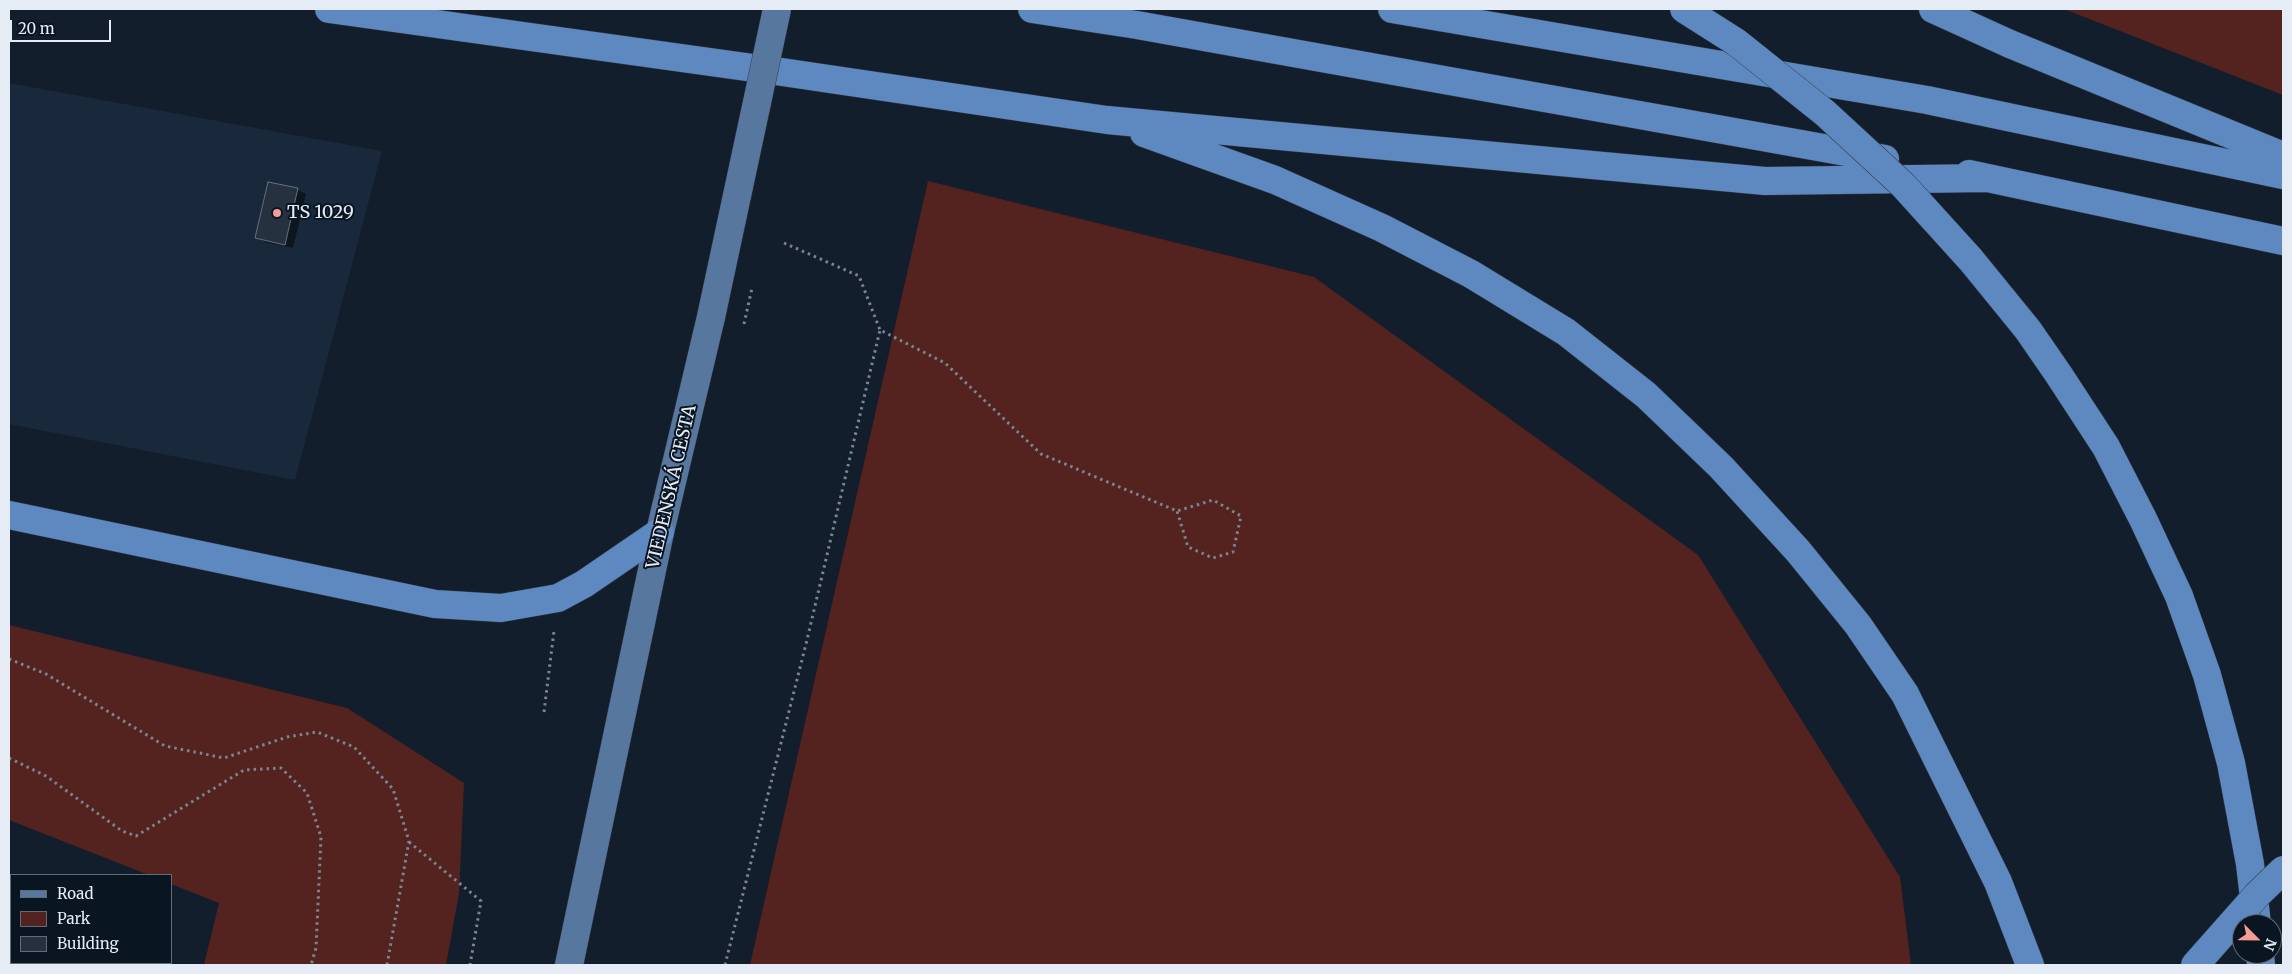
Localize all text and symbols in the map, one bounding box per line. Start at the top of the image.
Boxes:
scale bar [12,10,114,42]
text: 20 m [18,19,55,38]
place label: TS 1029 [287,202,354,224]
marker: TS 1029 [271,207,283,219]
street label: VIEDENSKÁ CESTA [643,403,701,571]
legend [10,874,172,964]
text: Road [57,884,93,903]
text: Park [57,909,90,928]
north arrow [2232,914,2282,964]
text: Building [57,934,119,953]
text: N [2259,936,2280,953]

